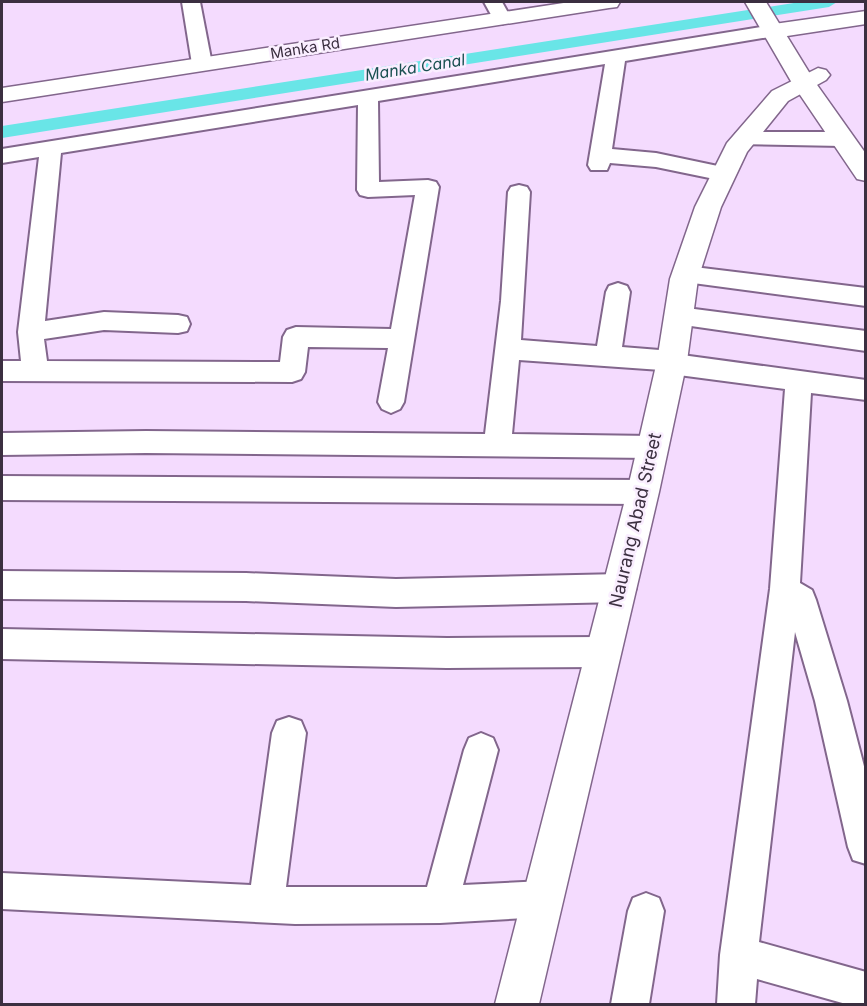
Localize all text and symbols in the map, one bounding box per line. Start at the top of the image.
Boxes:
street label: Manka Rd [269,33,341,63]
water label: Manka Canal [363,49,467,85]
street label: Naurang Abad Street [605,431,665,609]

